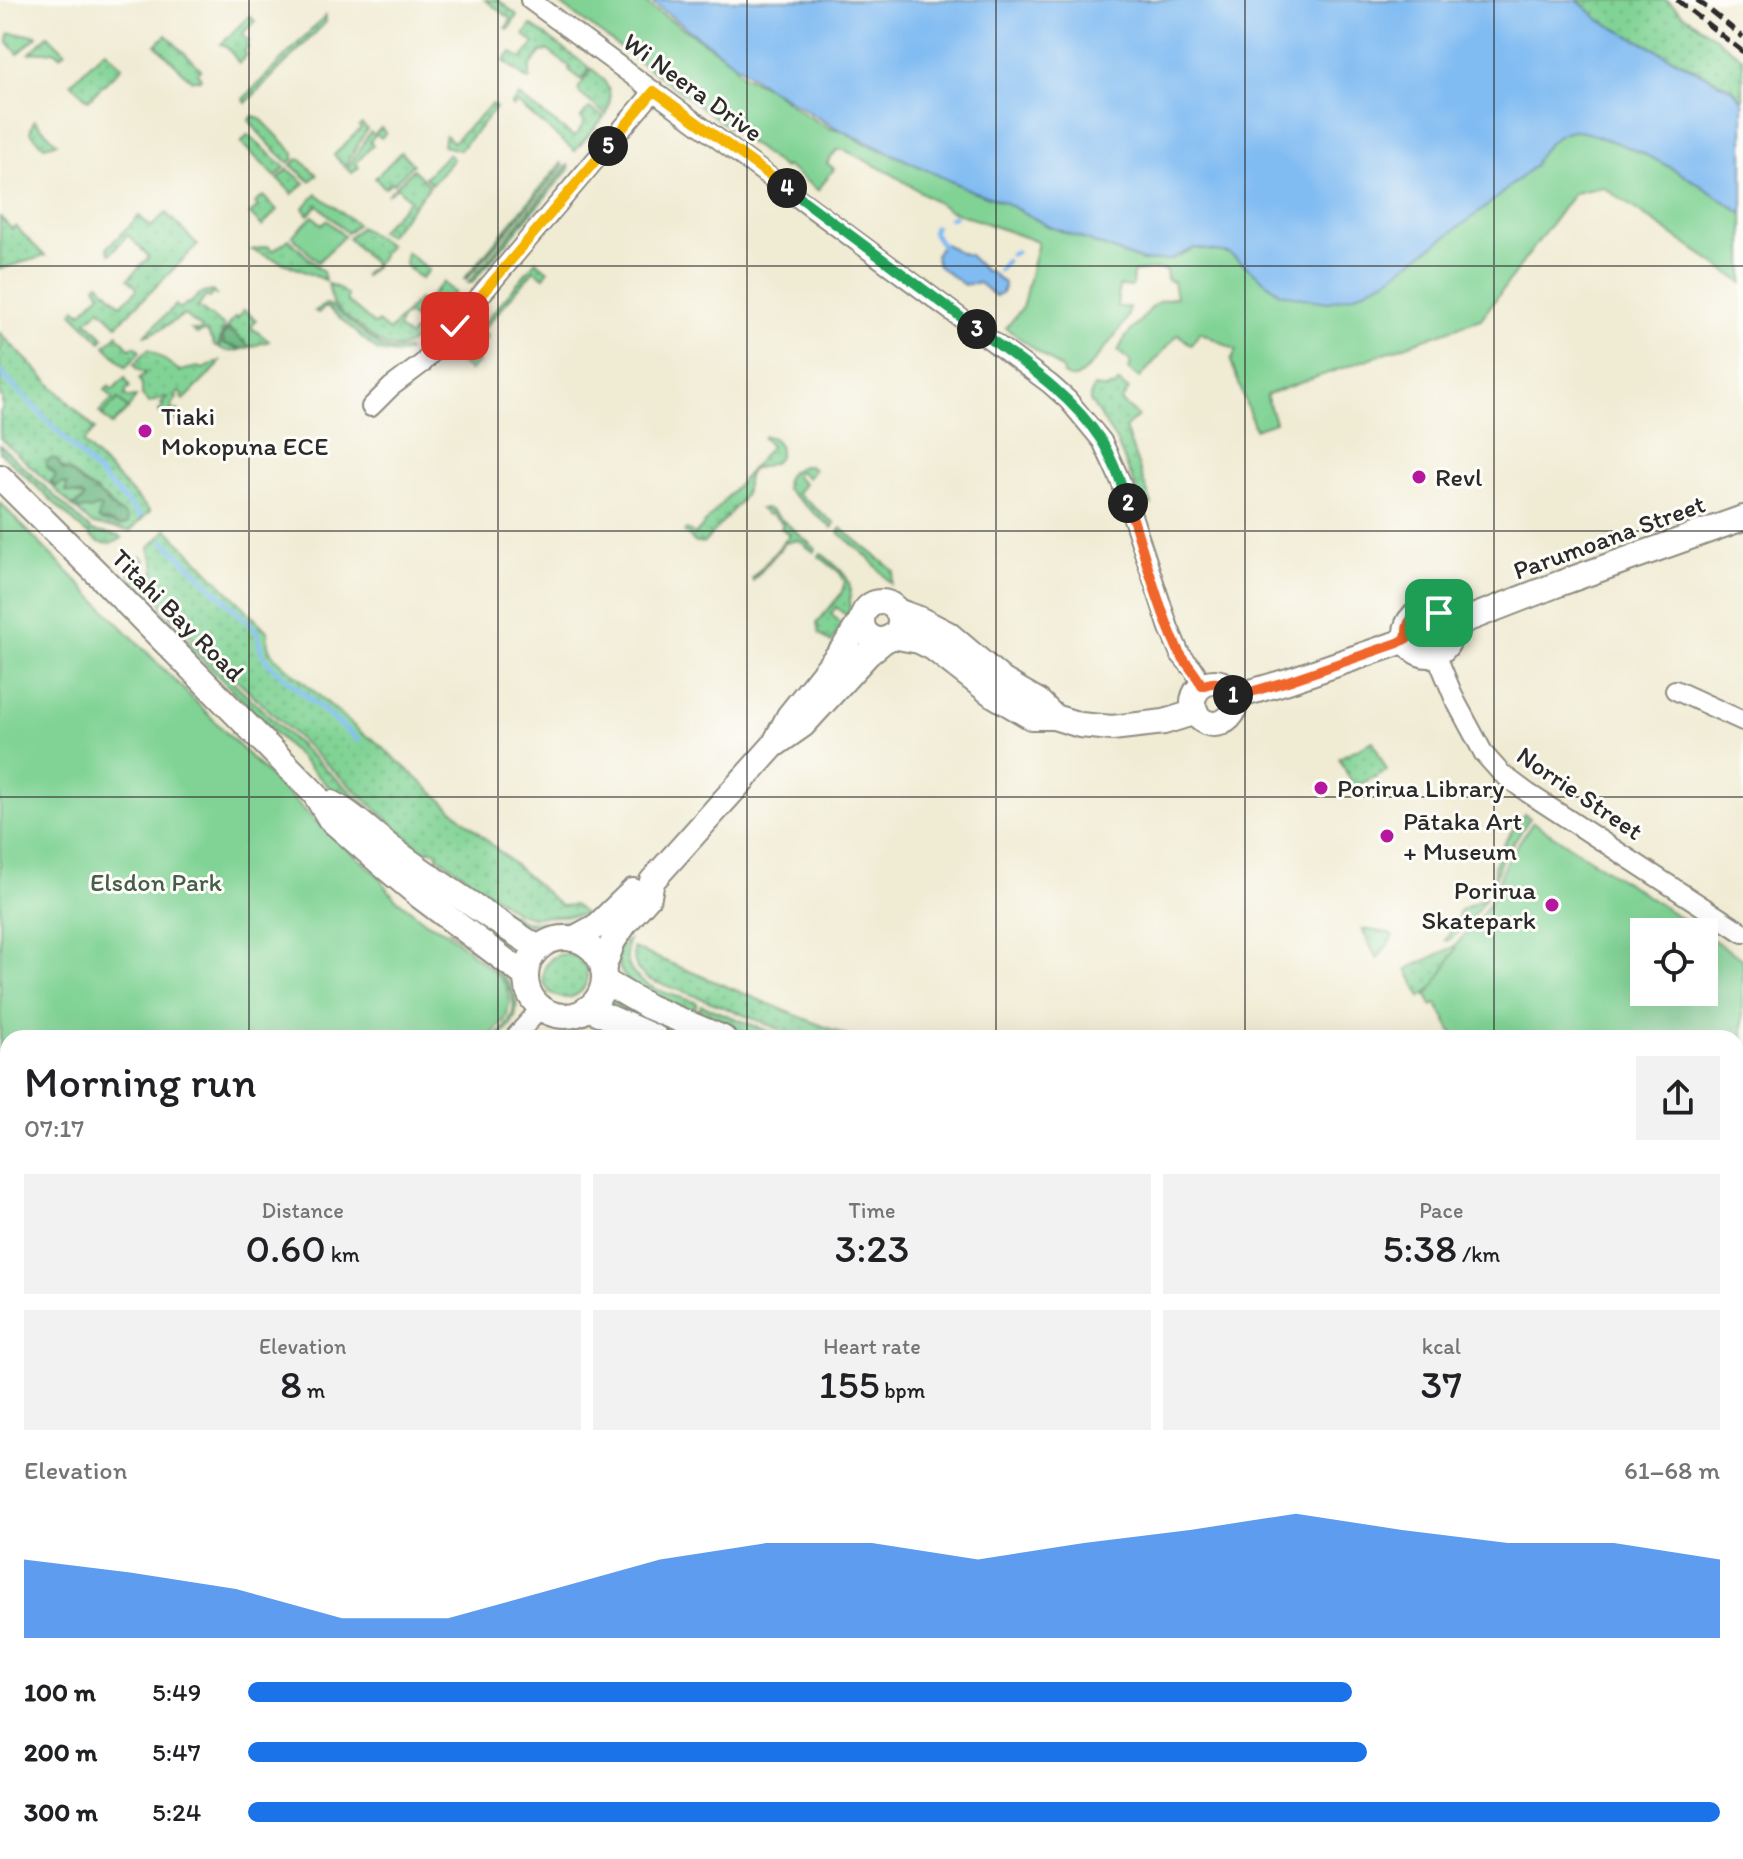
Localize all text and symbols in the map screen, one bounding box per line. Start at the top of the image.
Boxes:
street label: Wi Neera Drive [617,26,769,148]
pin: 5 [588,126,628,166]
text: 5 [602,132,614,159]
pin: 4 [767,168,807,208]
text: 4 [780,174,794,201]
pin [421,292,489,360]
icon: check [433,304,477,348]
pin: 3 [957,309,997,349]
text: 3 [971,315,983,342]
place label: Tiaki Mokopuna ECE [161,400,328,462]
marker: Tiaki Mokopuna ECE [136,422,154,440]
place label: Revl [1435,461,1482,493]
marker: Revl [1410,468,1428,486]
pin: 2 [1108,483,1148,523]
street label: Parumoana Street [1509,487,1710,587]
text: 2 [1122,489,1134,516]
street label: Titahi Bay Road [105,542,252,689]
pin [1405,579,1473,647]
icon: arrive [1417,591,1461,635]
pin: 1 [1213,675,1253,715]
text: 1 [1228,681,1238,708]
street label: Norrie Street [1511,739,1649,847]
place label: Porirua Library [1337,772,1504,804]
marker: Porirua Library [1312,779,1330,797]
place label: Pātaka Art + Museum [1403,805,1523,867]
marker: Pātaka Art + Museum [1378,827,1396,845]
park label: Elsdon Park [90,866,223,898]
place label: Porirua Skatepark [1421,874,1536,936]
marker: Porirua Skatepark [1543,896,1561,914]
map controls [1630,918,1718,1006]
button: locate [1630,918,1718,1006]
text: Morning run [24,1055,257,1108]
button: share [1636,1056,1720,1140]
text: 07:17 [24,1112,84,1144]
text: Distance [261,1197,344,1224]
text: Time [849,1197,895,1224]
text: Pace [1419,1197,1463,1224]
text: 0.60 [246,1224,326,1272]
text: 3:23 [835,1224,909,1272]
text: 5:38 [1382,1224,1457,1272]
text: km [326,1241,360,1268]
text: /km [1457,1241,1500,1268]
text: Elevation [259,1333,346,1360]
text: Heart rate [823,1333,921,1360]
text: kcal [1422,1333,1461,1360]
text: 8 [280,1360,302,1408]
text: 155 [819,1360,879,1408]
text: 37 [1421,1360,1462,1408]
text: m [302,1377,325,1404]
text: bpm [879,1377,925,1404]
text: Elevation [24,1454,127,1486]
text: 61–68 m [1624,1454,1720,1486]
text: 100 m [24,1676,96,1708]
text: 5:49 [152,1676,201,1708]
text: 200 m [24,1736,97,1768]
text: 5:47 [152,1736,201,1768]
text: 300 m [24,1796,98,1828]
text: 5:24 [152,1796,201,1828]

